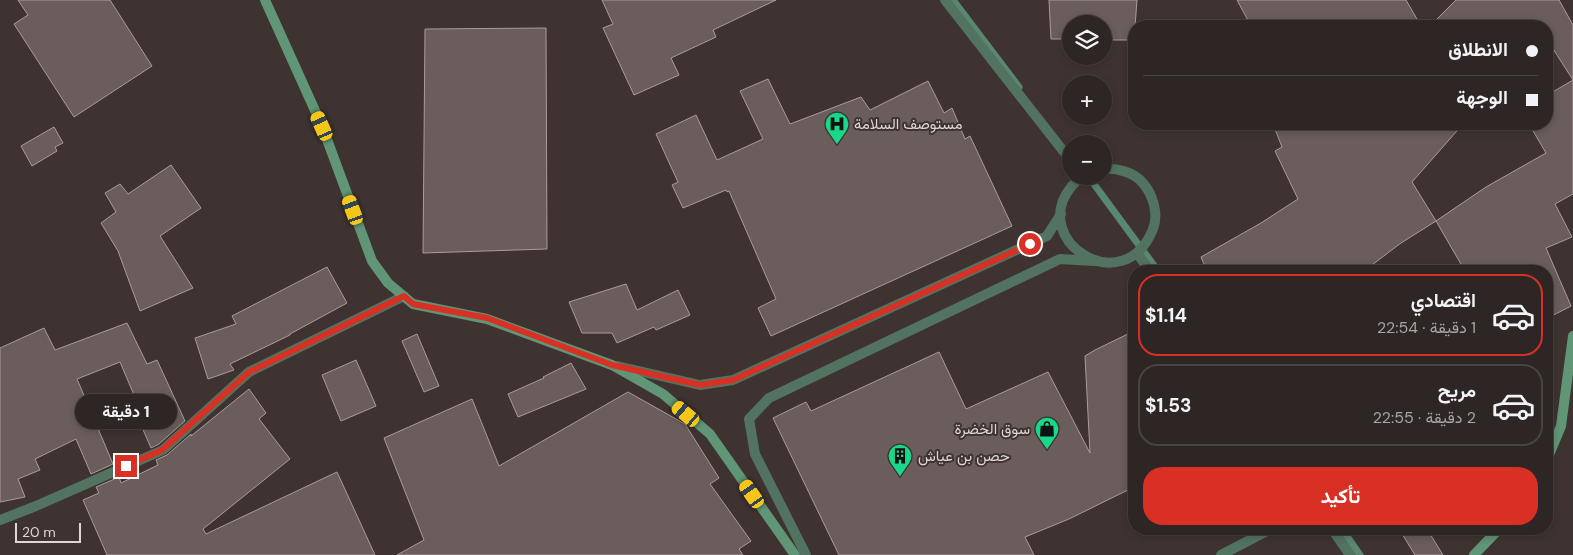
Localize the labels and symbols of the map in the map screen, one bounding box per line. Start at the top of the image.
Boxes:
car [309,109,334,143]
hospital icon: مستوصف السلامة [824,111,850,145]
place label: مستوصف السلامة [854,114,962,134]
car [340,193,365,227]
route start [1019,233,1041,255]
callout: 1 دقيقة [75,394,177,428]
car [669,399,702,429]
shop icon: سوق الخضرة [1034,416,1060,450]
place label: سوق الخضرة [955,419,1030,439]
building icon: حصن بن عياش [887,443,913,477]
place label: حصن بن عياش [918,446,1010,466]
route end [115,455,137,477]
car [737,477,766,511]
scale bar [15,520,81,543]

